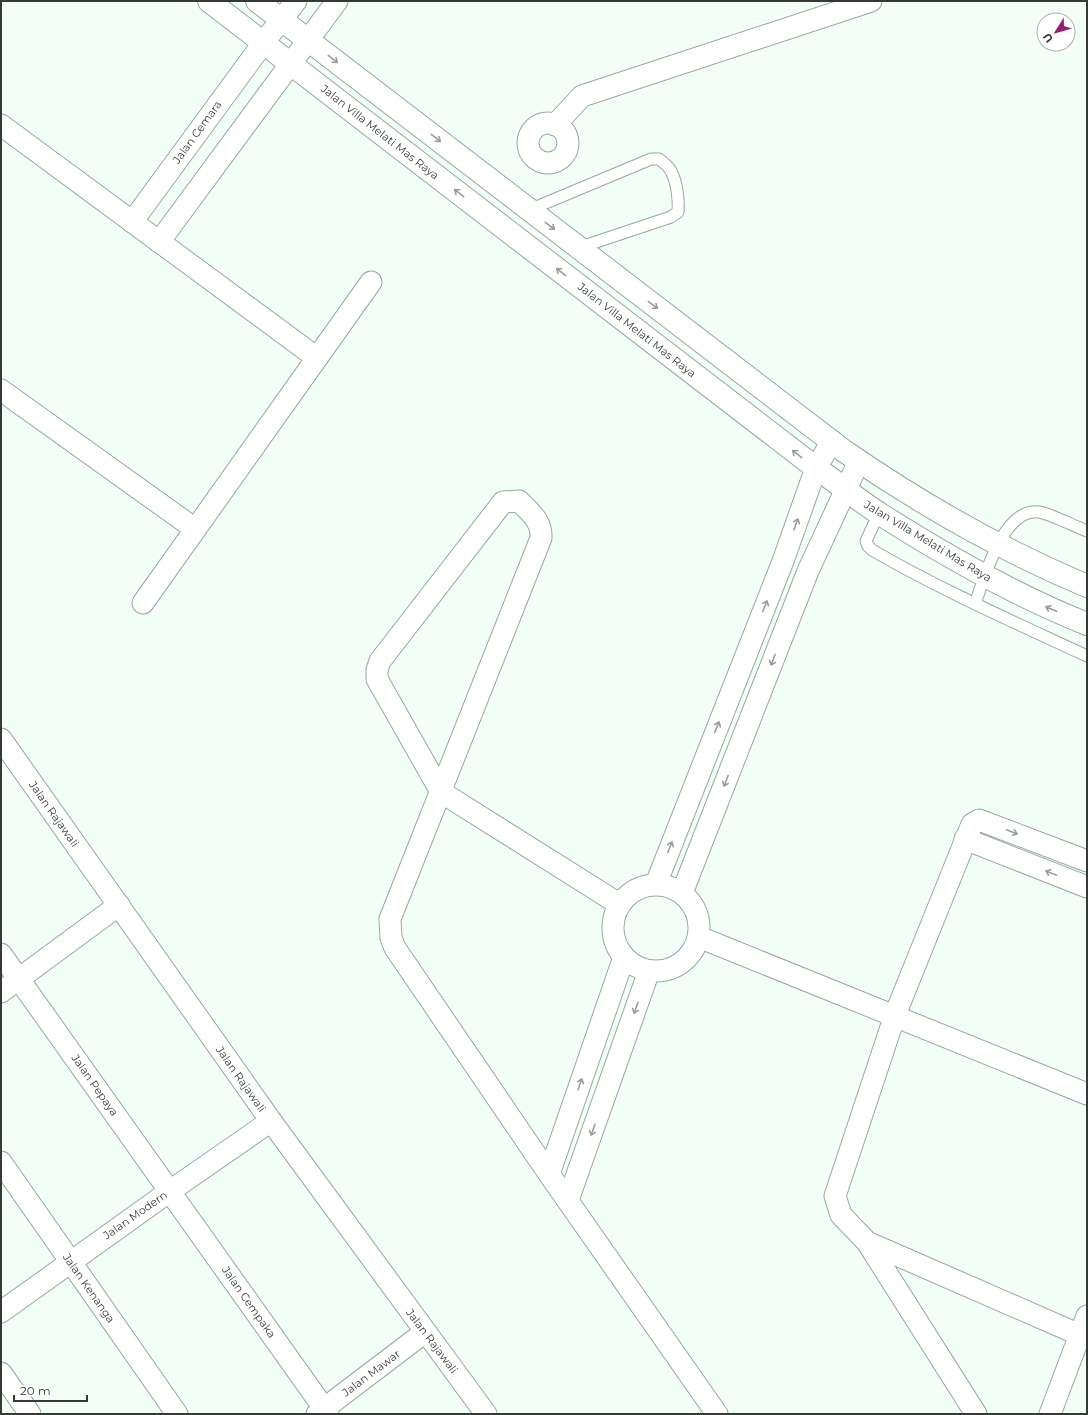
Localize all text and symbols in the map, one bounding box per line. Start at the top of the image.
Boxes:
north arrow [1036,12,1076,52]
text: U [1040,30,1056,46]
one-way arrow [327,55,338,63]
street label: Jalan Villa Melati Mas Raya [317,81,442,182]
street label: Jalan Cemara [169,98,225,167]
one-way arrow [430,134,441,142]
one-way arrow [453,188,464,197]
one-way arrow [544,222,555,230]
one-way arrow [556,268,567,276]
street label: Jalan Villa Melati Mas Raya [574,279,699,380]
one-way arrow [648,301,659,309]
one-way arrow [792,450,803,458]
street label: Jalan Villa Melati Mas Raya [861,497,994,585]
one-way arrow [793,518,800,531]
one-way arrow [762,600,770,612]
one-way arrow [1046,605,1058,612]
one-way arrow [769,653,777,665]
one-way arrow [714,721,722,733]
one-way arrow [722,775,730,787]
street label: Jalan Rajawali [25,777,82,850]
one-way arrow [1005,829,1017,837]
one-way arrow [666,842,674,854]
one-way arrow [1045,868,1057,876]
one-way arrow [632,1001,639,1014]
street label: Jalan Rajawali [212,1042,269,1115]
street label: Jalan Pepaya [68,1051,121,1119]
one-way arrow [577,1078,584,1091]
one-way arrow [588,1124,596,1136]
street label: Jalan Modern [99,1188,170,1243]
street label: Jalan Kenanga [59,1250,118,1325]
street label: Jalan Cempaka [218,1263,279,1341]
street label: Jalan Rajawali [403,1305,461,1376]
street label: Jalan Mawar [338,1347,403,1400]
scale bar [14,1377,87,1403]
text: 20 m [20,1383,51,1398]

